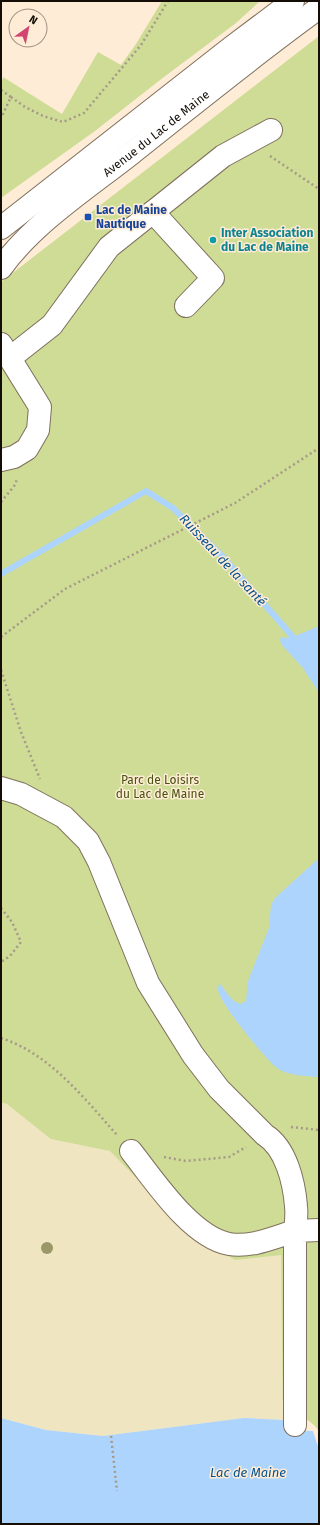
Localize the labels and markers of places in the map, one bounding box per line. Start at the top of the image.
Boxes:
place label: Lac de Maine Nautique [96,203,167,231]
marker: Lac de Maine Nautique [83,212,93,222]
place label: Inter Association du Lac de Maine [221,226,313,254]
marker: Inter Association du Lac de Maine [208,235,218,245]

